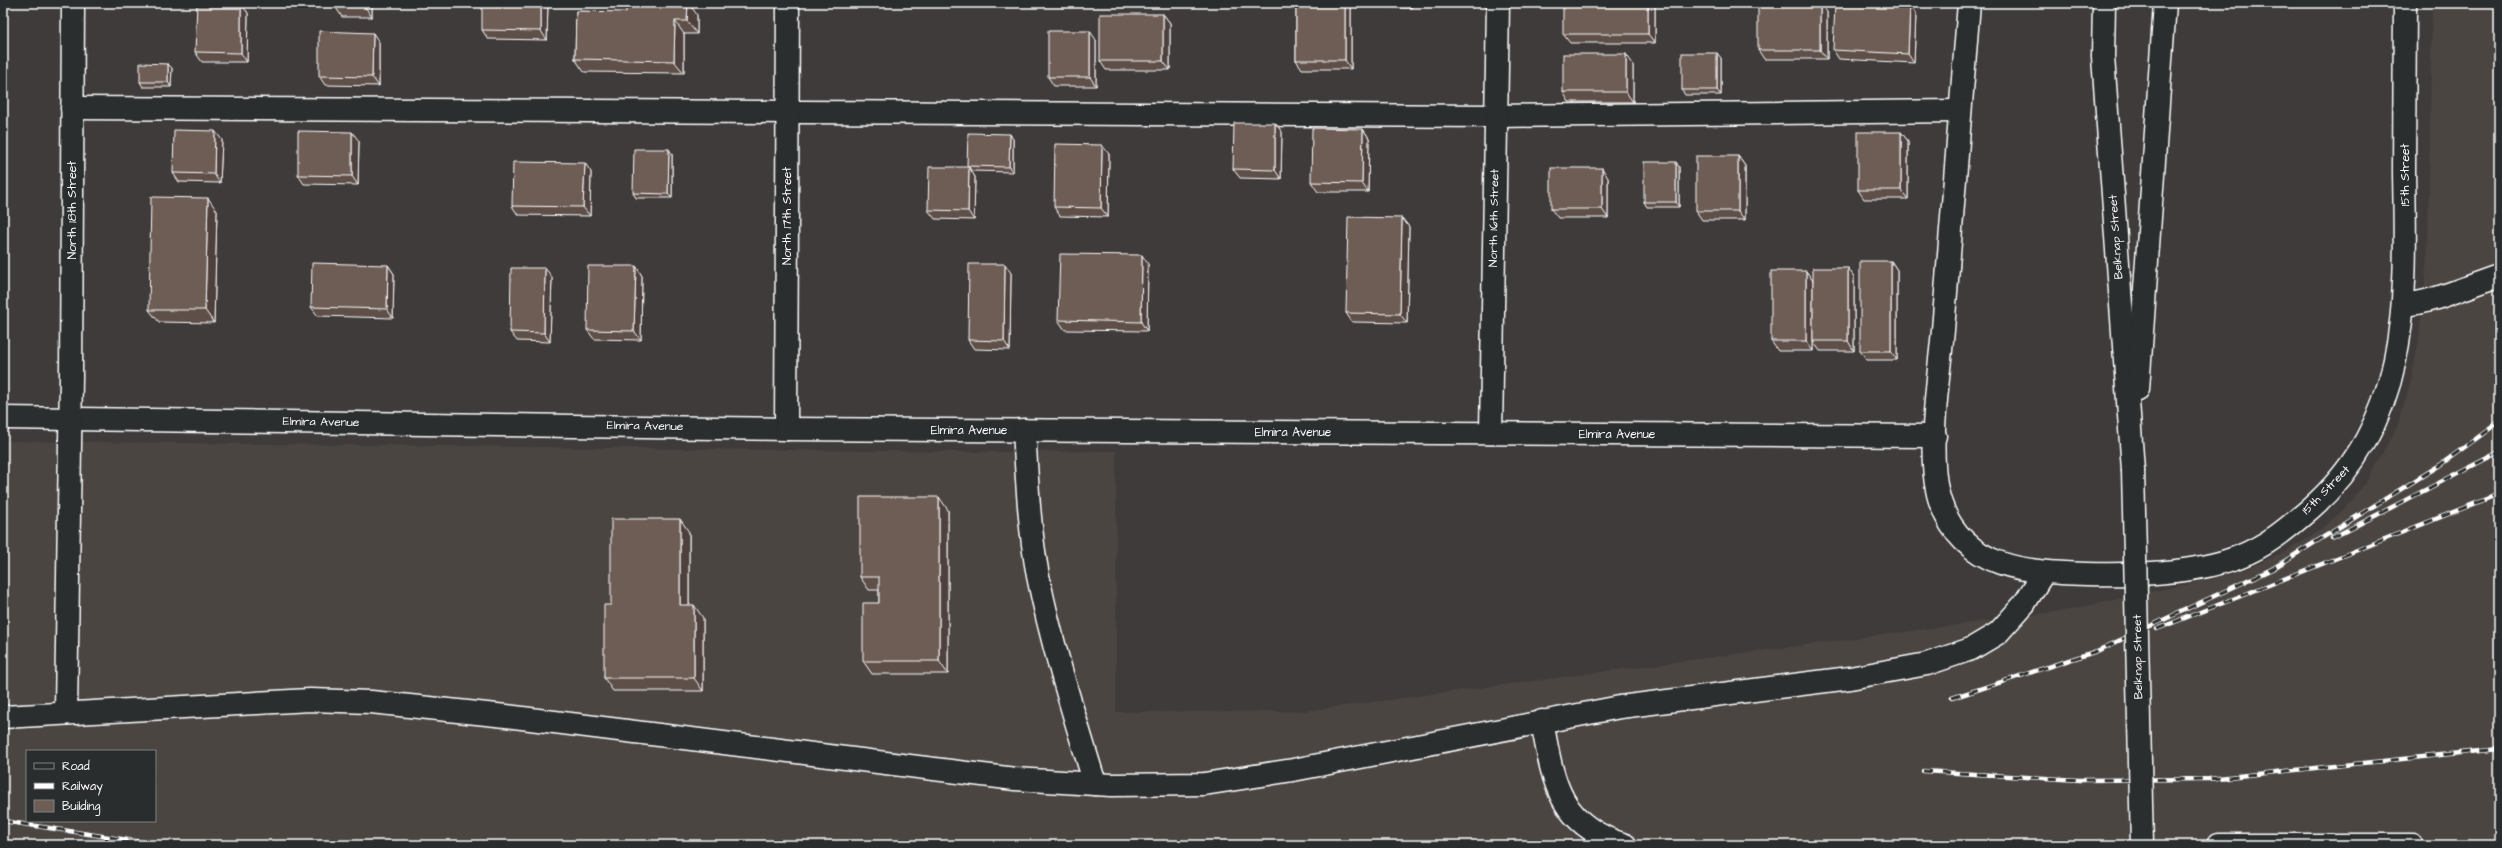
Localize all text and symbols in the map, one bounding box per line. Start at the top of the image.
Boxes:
street label: 15th Street [2397,144,2414,206]
street label: North 18th Street [64,161,81,259]
street label: North 17th Street [779,167,796,265]
street label: North 16th Street [1485,169,1503,267]
street label: Belknap Street [2105,194,2127,280]
street label: Elmira Avenue [283,413,360,431]
street label: Elmira Avenue [607,417,684,435]
street label: Elmira Avenue [931,422,1008,439]
street label: Elmira Avenue [1255,424,1332,441]
street label: Elmira Avenue [1579,426,1656,443]
street label: 15th Street [2298,461,2354,518]
street label: Belknap Street [2129,614,2147,700]
legend [26,750,156,822]
text: Road [62,758,90,775]
text: Railway [62,778,103,796]
text: Building [62,798,100,816]

